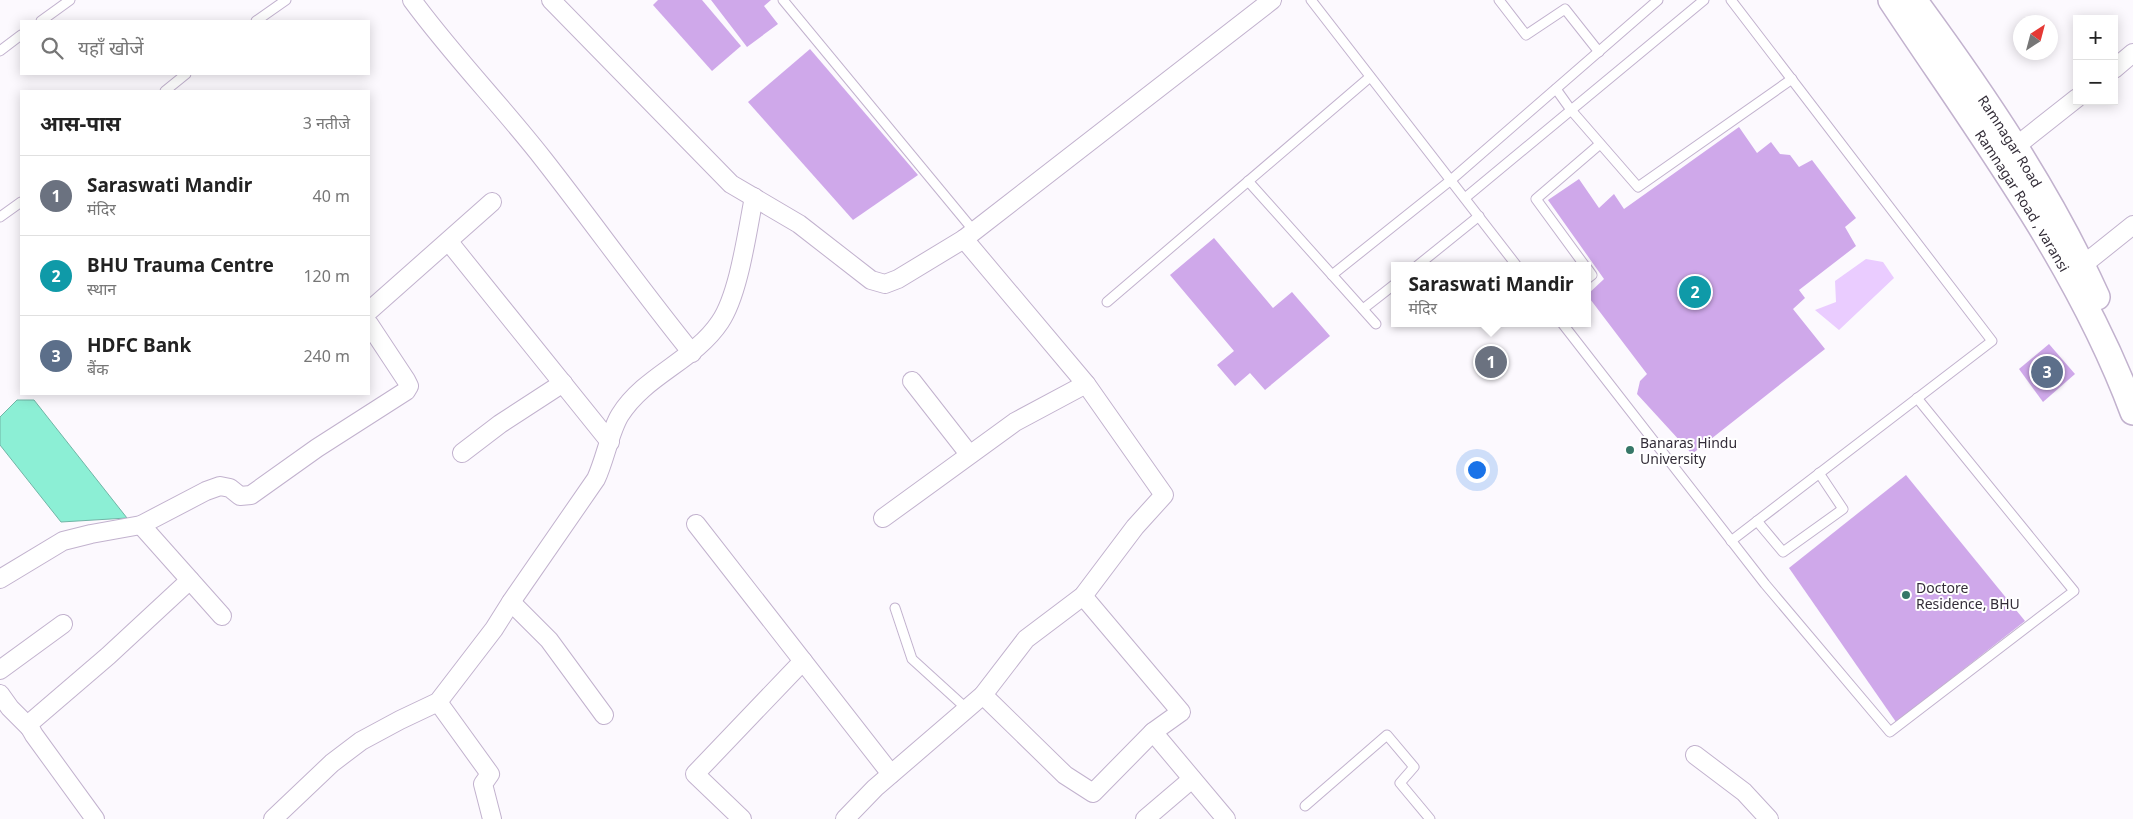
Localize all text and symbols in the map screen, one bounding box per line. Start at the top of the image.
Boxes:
north arrow [2013,15,2058,60]
map controls [2073,15,2118,105]
button: + [2073,15,2118,60]
search box [20,20,370,75]
icon: search [38,34,66,62]
text: यहाँ खोजें [78,35,144,61]
button: − [2073,60,2118,105]
street label: Ramnagar Road [1974,91,2047,191]
text: आस-पास [40,109,121,137]
text: 3 नतीजे [303,112,350,134]
street label: Ramnagar Road , varansi [1971,126,2074,275]
text: Saraswati Mandir [87,172,252,198]
text: 1 [51,185,61,207]
text: 40 m [313,185,350,207]
text: मंदिर [87,198,116,220]
text: BHU Trauma Centre [87,252,274,278]
popup [1391,262,1591,327]
text: 2 [51,265,61,287]
text: 120 m [303,265,350,287]
text: Saraswati Mandir [1408,271,1574,297]
pin: 2 [1679,273,1711,311]
text: स्थान [87,278,116,300]
text: मंदिर [1408,297,1437,319]
text: HDFC Bank [87,332,191,358]
pin: 1 [1475,343,1507,381]
text: 3 [51,345,61,367]
text: 240 m [303,345,350,367]
pin: 3 [2031,353,2063,391]
text: बैंक [87,358,108,380]
place label: Banaras Hindu University [1640,433,1737,468]
marker: Banaras Hindu University [1624,444,1636,456]
your location [1464,457,1490,483]
place label: Doctore Residence, BHU [1916,578,2020,613]
marker: Doctore Residence, BHU [1900,589,1912,601]

